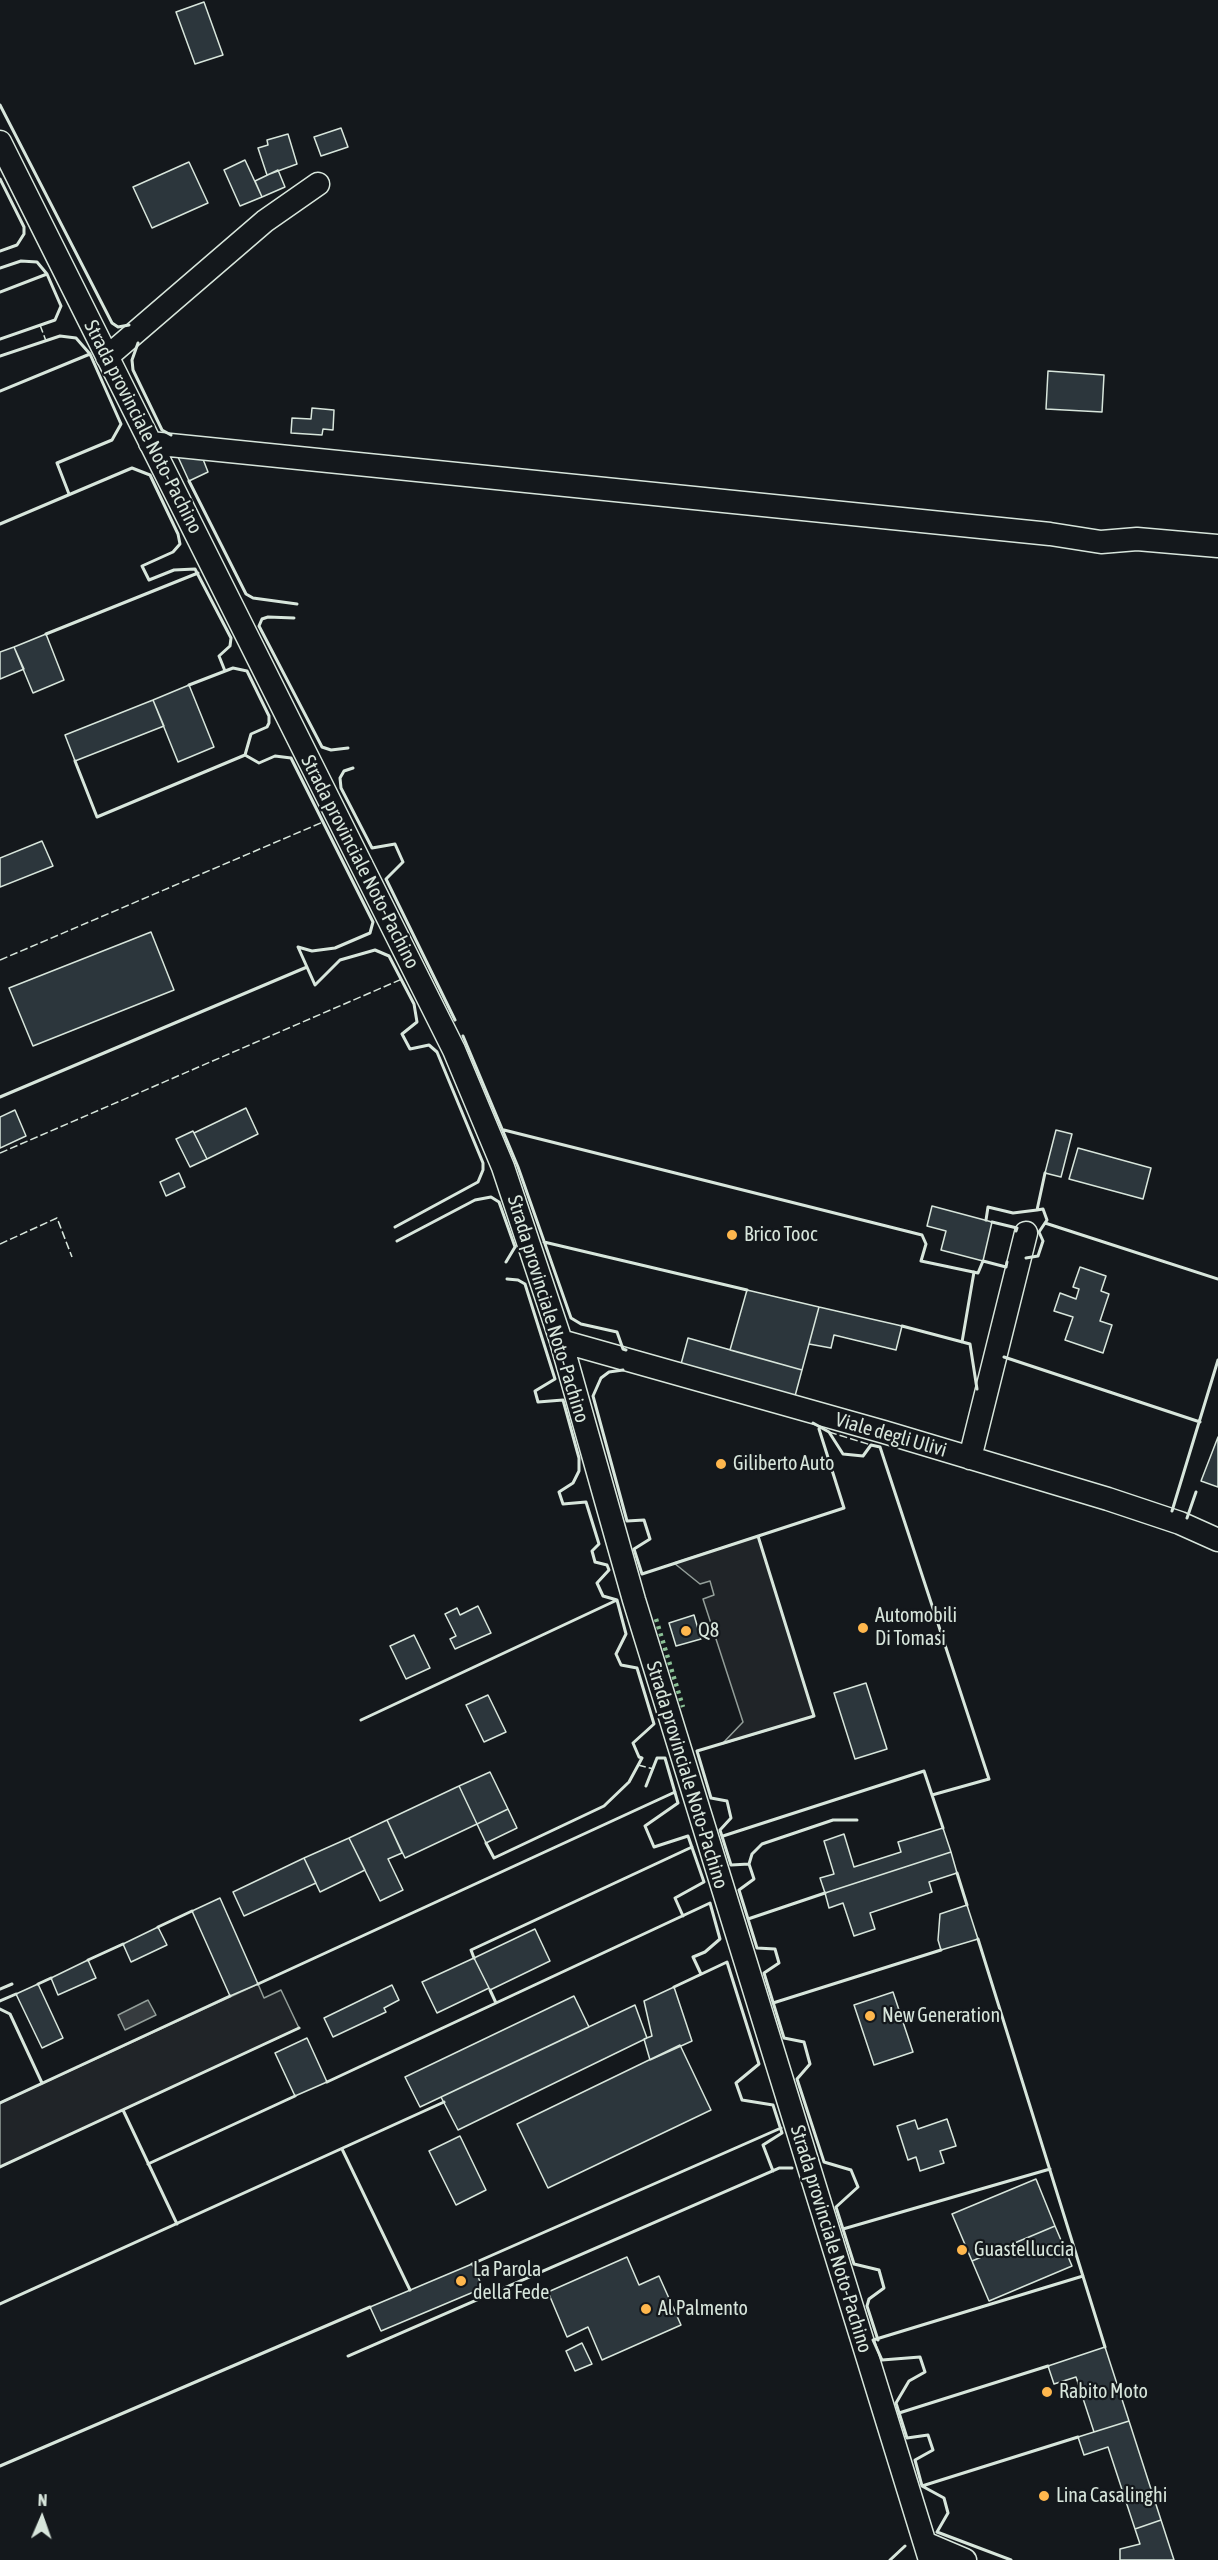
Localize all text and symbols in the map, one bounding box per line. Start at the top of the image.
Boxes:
street label: Strada provinciale Noto-Pachino [79,316,207,538]
street label: Strada provinciale Noto-Pachino [296,751,424,973]
street label: Strada provinciale Noto-Pachino [502,1192,594,1426]
place label: Brico Tooc [744,1223,817,1247]
marker: Brico Tooc [725,1228,739,1242]
street label: Viale degli Ulivi [832,1408,950,1462]
place label: Giliberto Auto [733,1452,834,1476]
marker: Giliberto Auto [714,1457,728,1471]
place label: Automobili Di Tomasi [875,1604,957,1651]
place label: Q8 [698,1619,719,1643]
marker: Automobili Di Tomasi [856,1621,870,1635]
marker: Q8 [679,1624,693,1638]
street label: Strada provinciale Noto-Pachino [641,1658,733,1892]
place label: New Generation [882,2004,1000,2028]
marker: New Generation [863,2009,877,2023]
street label: Strada provinciale Noto-Pachino [785,2122,877,2356]
place label: Guastelluccia [974,2238,1074,2262]
marker: Guastelluccia [955,2243,969,2257]
place label: La Parola della Fede [473,2258,549,2305]
marker: La Parola della Fede [454,2274,468,2288]
place label: Al Palmento [658,2297,748,2321]
marker: Al Palmento [639,2302,653,2316]
place label: Rabito Moto [1059,2380,1148,2404]
marker: Rabito Moto [1040,2385,1054,2399]
place label: Lina Casalinghi [1056,2484,1167,2508]
north arrow [12,2488,72,2548]
marker: Lina Casalinghi [1037,2489,1051,2503]
text: N [38,2491,48,2509]

